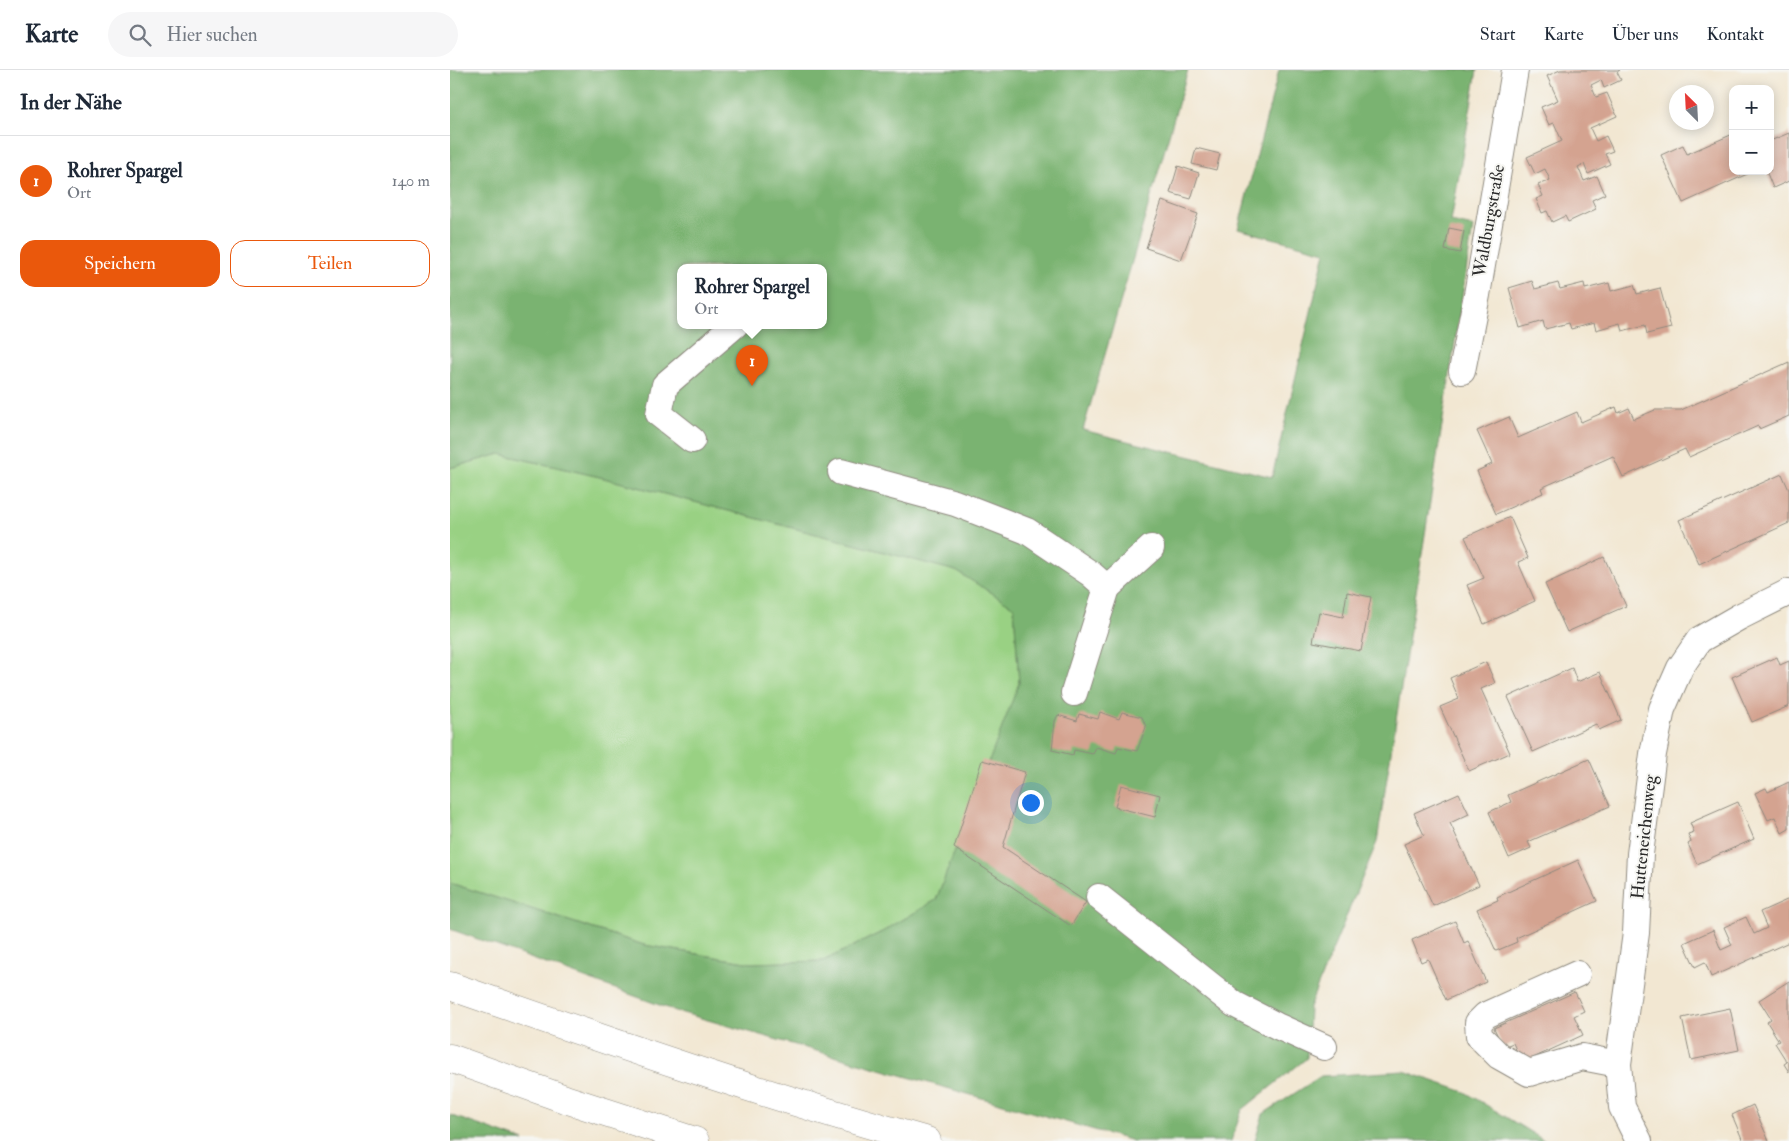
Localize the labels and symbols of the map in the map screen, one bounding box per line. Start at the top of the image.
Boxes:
north arrow [1669,85,1714,130]
street label: Waldburgstraße [1468,162,1510,280]
pin: 1 [736,345,768,386]
street label: Hutteneichenweg [1626,772,1662,900]
your location [1018,790,1044,816]

